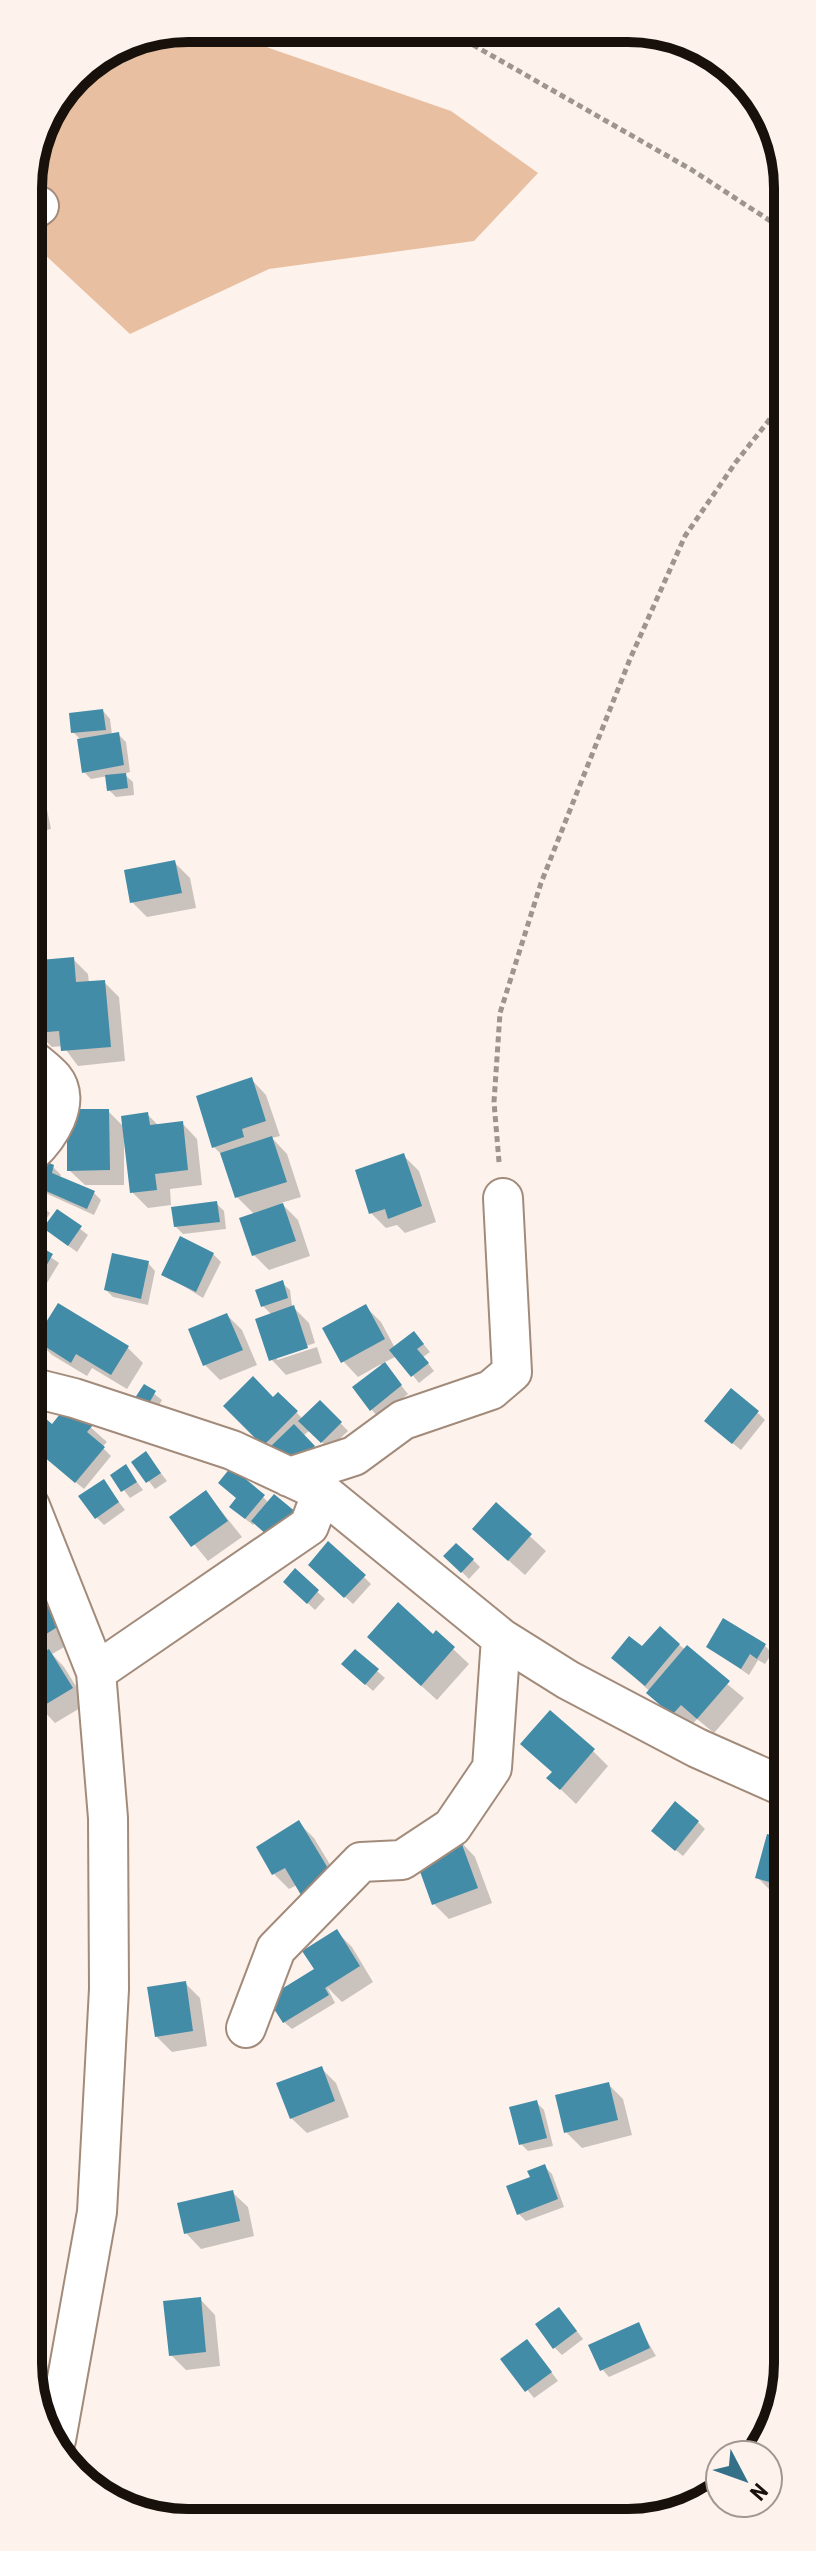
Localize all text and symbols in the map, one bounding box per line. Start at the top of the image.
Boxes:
north arrow [704,2439,784,2519]
text: N [745,2479,773,2505]

